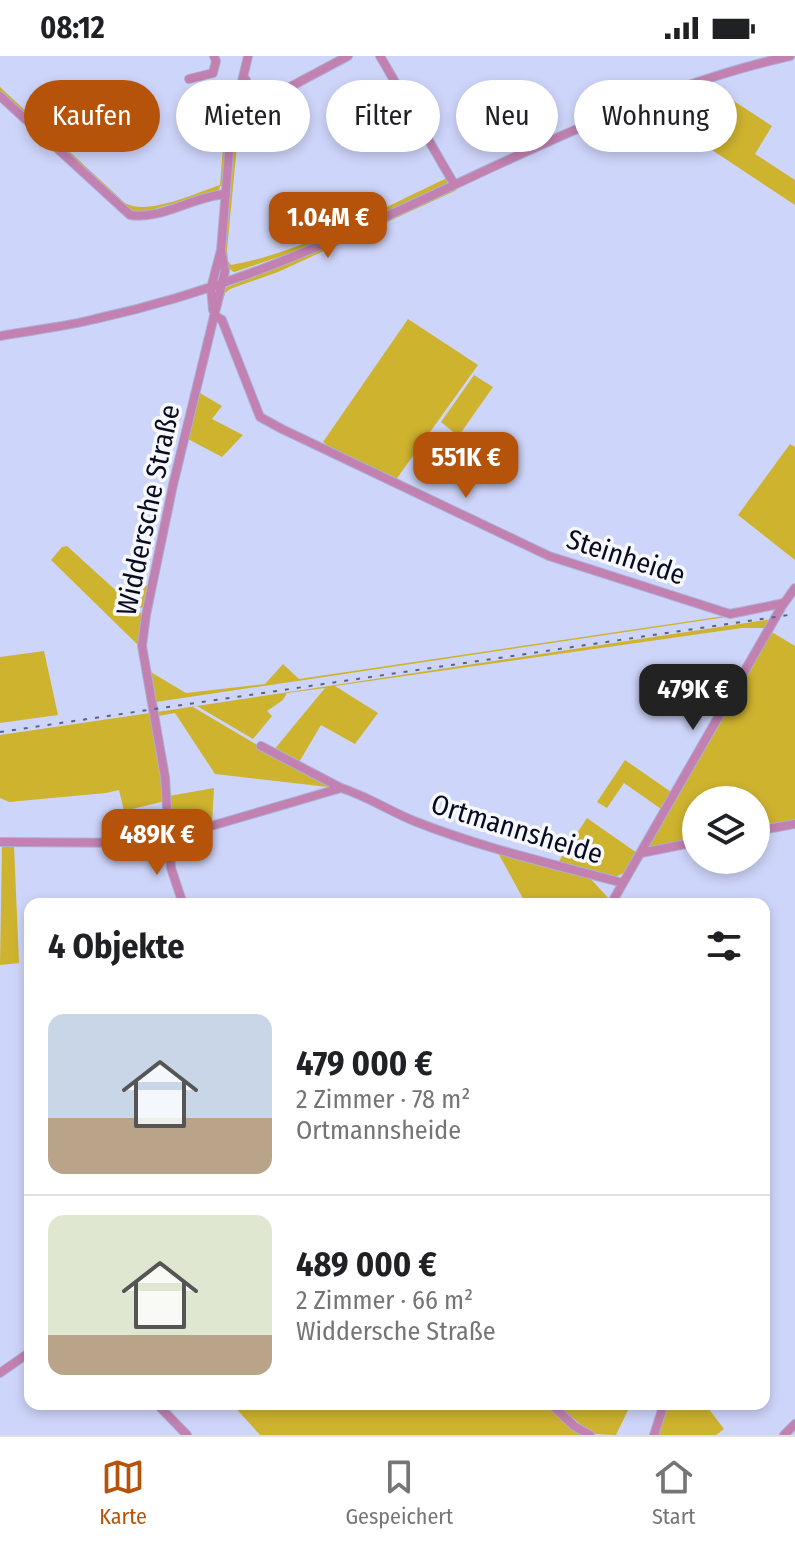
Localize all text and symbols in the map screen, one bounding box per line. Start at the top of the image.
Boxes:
text: 08:12 [40,10,105,46]
chip: Kaufen [24,80,160,152]
chip: Mieten [176,80,310,152]
chip: Filter [326,80,440,152]
chip: Neu [456,80,558,152]
chip: Wohnung [574,80,737,152]
pin: 1.04M € [254,192,402,260]
text: 1.04M € [287,202,369,233]
street label: Widdersche Straße [110,401,186,619]
pin: 551K € [401,432,531,500]
text: 551K € [431,442,501,473]
street label: Steinheide [563,522,689,592]
pin: 479K € [628,664,758,732]
text: 479K € [657,674,729,705]
map controls [682,786,770,874]
button: layers [682,786,770,874]
street label: Ortmannsheide [427,787,607,871]
pin: 489K € [92,809,222,877]
text: 489K € [120,819,194,850]
icon: filters [702,924,746,968]
text: 4 Objekte [48,926,184,967]
text: 479 000 € [296,1043,433,1084]
icon: home [112,1046,208,1142]
text: 2 Zimmer · 78 m² [296,1084,470,1115]
text: Ortmannsheide [296,1115,461,1146]
text: 489 000 € [296,1244,437,1285]
icon: home [112,1247,208,1343]
text: 2 Zimmer · 66 m² [296,1285,473,1316]
text: Widdersche Straße [296,1316,496,1347]
tab: Karte [99,1455,147,1530]
tab: Gespeichert [345,1455,453,1530]
tab: Start [652,1455,696,1530]

